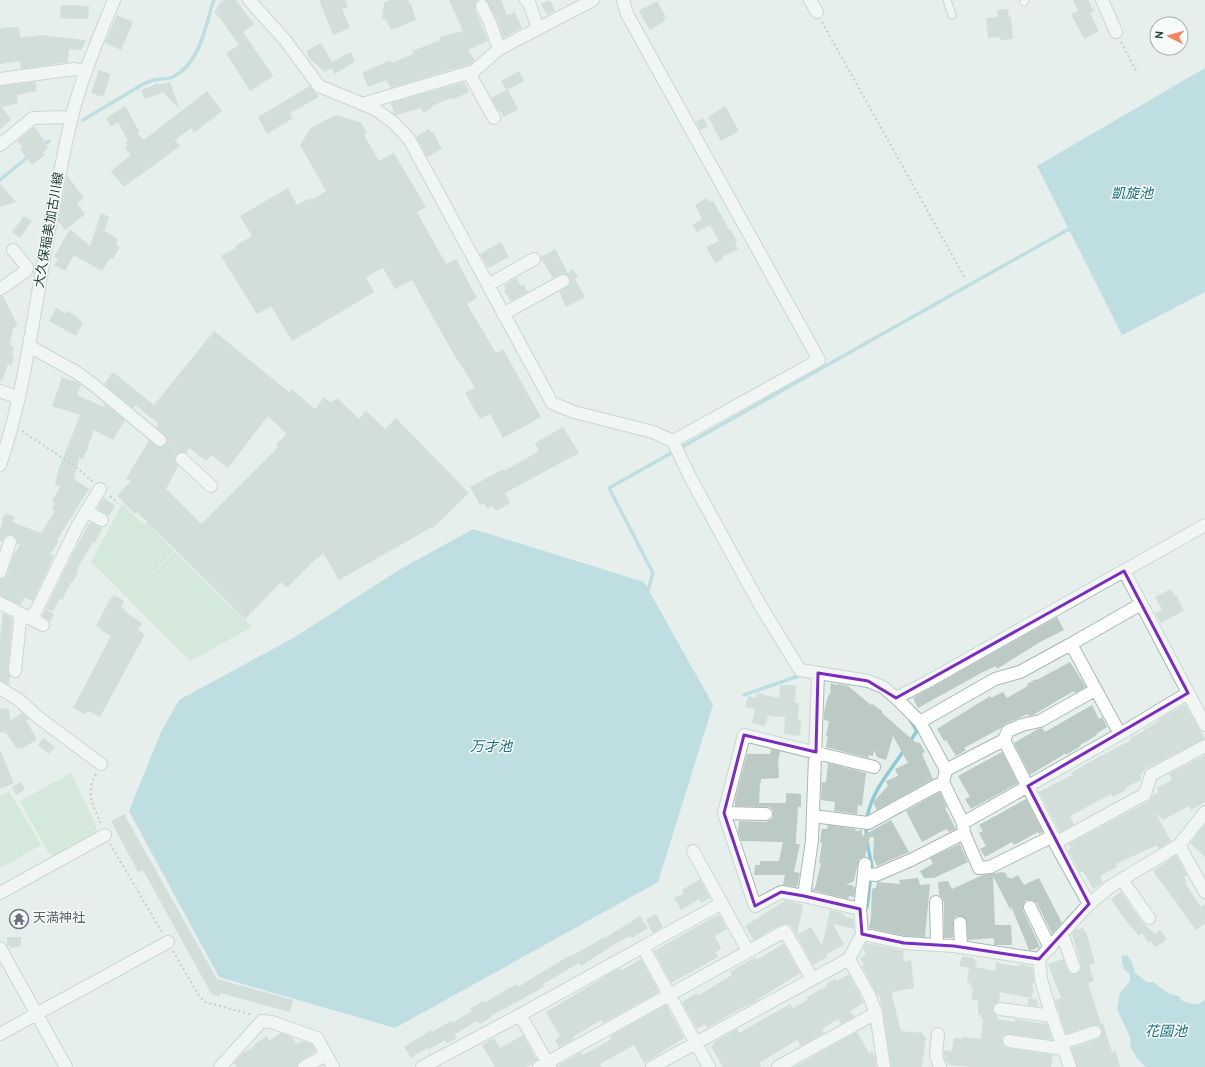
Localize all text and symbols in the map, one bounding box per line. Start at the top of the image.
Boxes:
north arrow [1149,16,1189,56]
text: N [1153,30,1167,40]
street label: 大久保稲美加古川線 [31,171,68,289]
water label: 凱旋池 [1111,186,1155,203]
water label: 万才池 [470,739,514,756]
temple icon: 天満神社 [8,908,30,930]
place label: 天満神社 [33,911,85,927]
water label: 花園池 [1145,1024,1189,1041]

